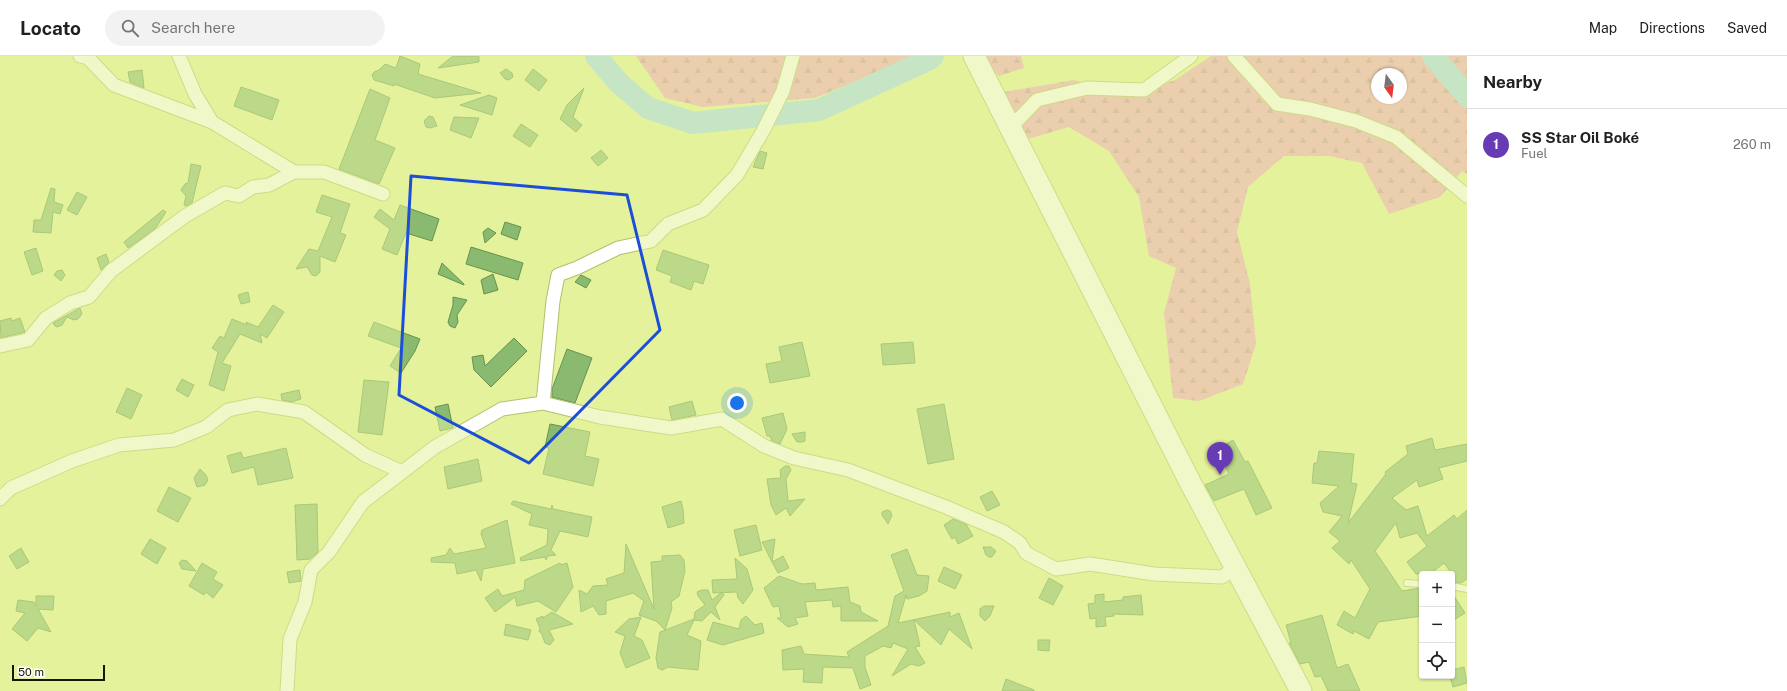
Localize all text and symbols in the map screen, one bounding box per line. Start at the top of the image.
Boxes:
search box [105,10,385,46]
text: Locato [20,17,81,39]
icon: search [119,17,141,39]
text: Search here [151,19,235,36]
text: Map [1589,20,1617,36]
text: Directions [1639,20,1705,36]
text: Saved [1727,20,1767,36]
north arrow [1371,68,1407,104]
text: Nearby [1483,72,1542,92]
text: SS Star Oil Boké [1521,129,1639,146]
text: 1 [1493,137,1499,152]
text: 260 m [1733,137,1771,152]
text: Fuel [1521,146,1547,161]
your location [727,393,747,413]
pin: 1 [1207,442,1233,475]
map controls [1419,571,1455,679]
button: + [1419,571,1455,607]
button: − [1419,607,1455,643]
button: locate [1419,643,1455,679]
scale bar [12,663,105,682]
text: 50 m [18,666,44,678]

